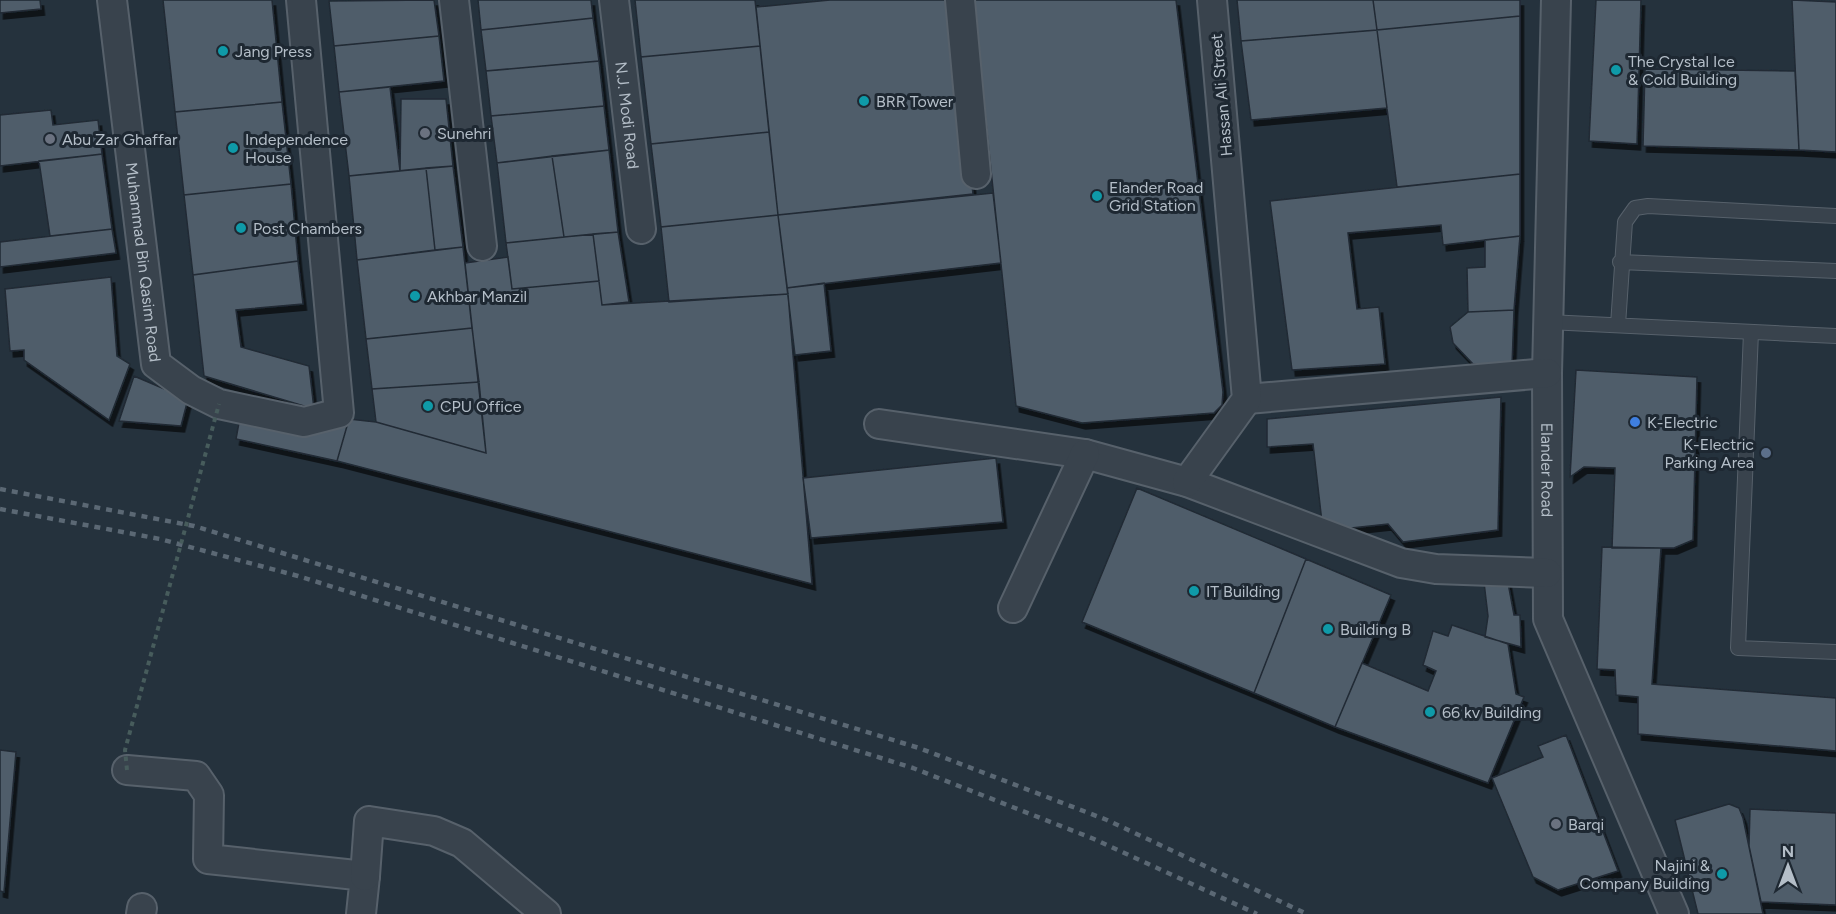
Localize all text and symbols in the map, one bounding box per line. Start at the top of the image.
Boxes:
street label: Hassan Ali Street [1207,33,1236,157]
place label: Jang Press [235,42,312,61]
marker: Jang Press [216,44,230,58]
place label: The Crystal Ice & Cold Building [1628,52,1737,89]
street label: N.J. Modi Road [611,61,643,170]
marker: The Crystal Ice & Cold Building [1609,63,1623,77]
place label: BRR Tower [876,92,954,111]
marker: BRR Tower [857,94,871,108]
place label: Sunehri [437,124,491,143]
marker: Sunehri [418,126,432,140]
place label: Abu Zar Ghaffar [62,130,178,149]
place label: Independence House [245,130,348,167]
marker: Abu Zar Ghaffar [43,132,57,146]
marker: Independence House [226,141,240,155]
street label: Muhammad Bin Qasim Road [122,161,165,363]
place label: Elander Road Grid Station [1109,178,1203,215]
marker: Elander Road Grid Station [1090,189,1104,203]
place label: Post Chambers [253,219,362,238]
marker: Post Chambers [234,221,248,235]
place label: Akhbar Manzil [427,287,527,306]
marker: Akhbar Manzil [408,289,422,303]
place label: CPU Office [440,397,522,416]
marker: CPU Office [421,399,435,413]
place label: K-Electric [1647,413,1718,432]
marker: K-Electric [1628,415,1642,429]
street label: Elander Road [1537,423,1557,517]
place label: K-Electric Parking Area [1664,435,1754,472]
marker: K-Electric Parking Area [1759,446,1773,460]
place label: IT Building [1206,582,1280,601]
marker: IT Building [1187,584,1201,598]
place label: Building B [1340,620,1411,639]
marker: Building B [1321,622,1335,636]
place label: 66 kv Building [1442,703,1541,722]
marker: 66 kv Building [1423,705,1437,719]
place label: Barqi [1568,815,1604,834]
marker: Barqi [1549,817,1563,831]
north arrow [1758,836,1818,896]
text: N [1782,842,1794,861]
place label: Najini & Company Building [1579,856,1711,893]
marker: Najini & Company Building [1715,867,1729,881]

